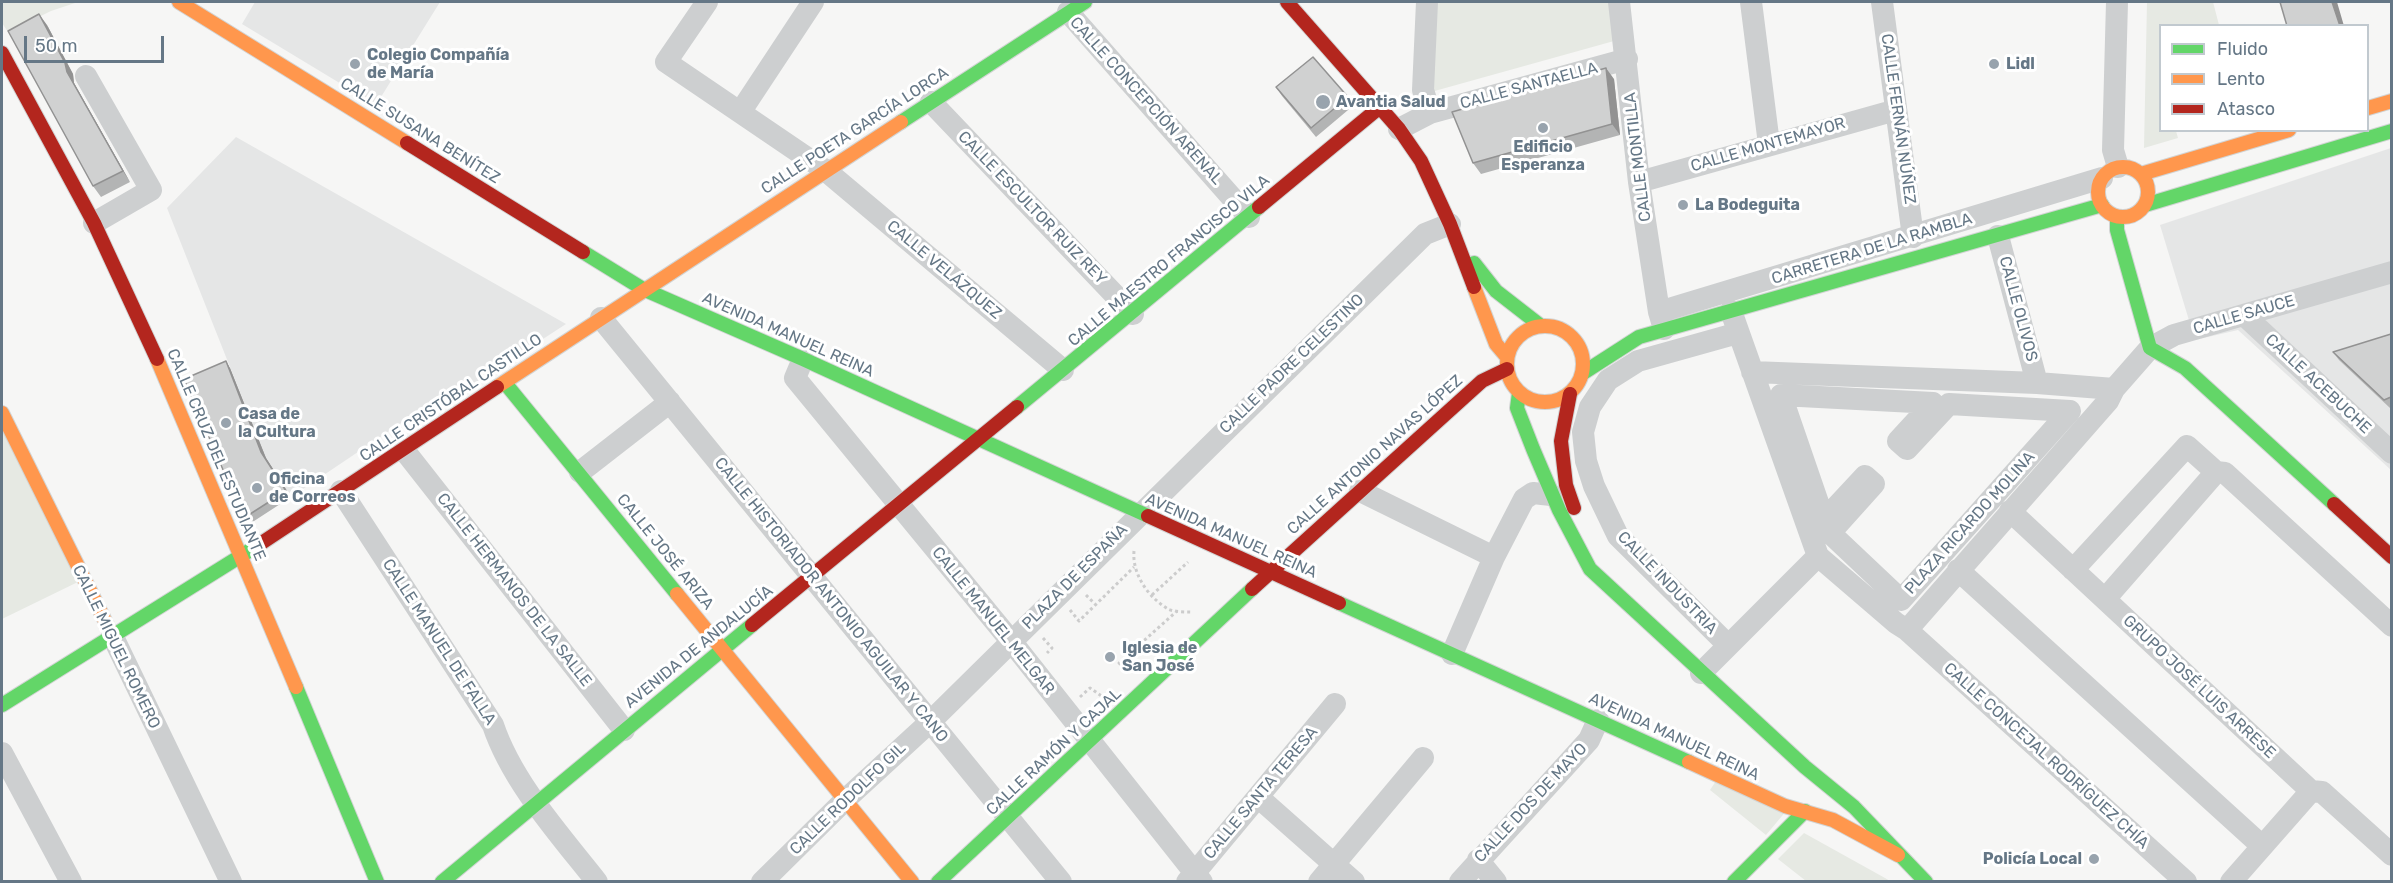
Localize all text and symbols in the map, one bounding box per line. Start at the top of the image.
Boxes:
street label: CALLE CONCEPCIÓN ARENAL [1066,13,1226,189]
scale bar [27,24,166,62]
legend [2159,24,2369,132]
street label: CALLE FERNÁN NÚÑEZ [1877,32,1919,206]
text: 50 m [35,35,78,57]
text: Fluido [2217,38,2268,60]
place label: Colegio Compañía de María [367,45,509,83]
place label: Lidl [2006,54,2035,74]
marker: Colegio Compañía de María [348,57,362,71]
marker: Lidl [1987,57,2001,71]
street label: CALLE SANTAELLA [1458,58,1600,114]
street label: CALLE POETA GARCÍA LORCA [758,63,952,199]
text: Lento [2217,68,2265,90]
street label: CALLE SUSANA BENÍTEZ [337,74,503,188]
street label: CALLE MONTILLA [1621,91,1655,223]
place label: Avantia Salud [1336,92,1446,112]
marker: Avantia Salud [1314,93,1332,111]
text: Atasco [2217,98,2275,120]
street label: CALLE MONTEMAYOR [1688,114,1848,176]
marker: Edificio Esperanza [1536,121,1550,135]
street label: CALLE ESCULTOR RUIZ REY [954,127,1110,289]
place label: Edificio Esperanza [1501,137,1585,175]
street label: CALLE MAESTRO FRANCISCO VILA [1064,171,1274,351]
place label: La Bodeguita [1695,195,1800,215]
marker: La Bodeguita [1676,198,1690,212]
street label: CARRETERA DE LA RAMBLA [1769,209,1975,289]
street label: CALLE VELÁZQUEZ [883,216,1005,324]
street label: CALLE OLIVOS [1995,254,2041,364]
street label: AVENIDA MANUEL REINA [699,288,877,382]
street label: CALLE PADRE CELESTINO [1216,290,1368,438]
street label: CALLE SAUCE [2191,291,2297,339]
street label: CALLE CRISTÓBAL CASTILLO [356,330,546,466]
street label: CALLE ACEBUCHE [2261,330,2375,438]
street label: CALLE CRUZ DEL ESTUDIANTE [163,346,269,564]
street label: CALLE ANTONIO NAVAS LÓPEZ [1283,371,1467,539]
place label: Casa de la Cultura [238,404,316,442]
marker: Casa de la Cultura [219,416,233,430]
street label: PLAZA RICARDO MOLINA [1901,448,2039,598]
street label: CALLE HISTORIADOR ANTONIO AGUILAR Y CANO [710,454,952,746]
place label: Oficina de Correos [269,469,356,507]
marker: Oficina de Correos [250,481,264,495]
street label: CALLE HERMANOS DE LA SALLE [432,489,596,691]
street label: AVENIDA MANUEL REINA [1142,489,1320,583]
street label: CALLE JOSÉ ARIZA [612,490,718,614]
street label: PLAZA DE ESPAÑA [1018,520,1132,634]
street label: CALLE INDUSTRIA [1613,528,1721,638]
street label: CALLE MANUEL MELGAR [928,543,1058,699]
street label: CALLE MANUEL DE FALLA [378,555,500,729]
street label: CALLE MIGUEL ROMERO [68,562,164,732]
street label: AVENIDA DE ANDALUCÍA [621,581,777,713]
street label: GRUPO JOSÉ LUIS ARRESE [2119,611,2279,763]
place label: Iglesia de San José [1122,638,1197,676]
marker: Iglesia de San José [1103,650,1117,664]
street label: CALLE CONCEJAL RODRÍGUEZ CHÍA [1940,659,2152,853]
street label: CALLE RAMÓN Y CAJAL [982,684,1126,820]
street label: AVENIDA MANUEL REINA [1586,689,1762,785]
street label: CALLE SANTA TERESA [1200,723,1322,863]
street label: CALLE RODOLFO GIL [786,739,910,859]
street label: CALLE DOS DE MAYO [1471,739,1591,867]
place label: Policía Local [1983,849,2082,869]
marker: Policía Local [2087,852,2101,866]

